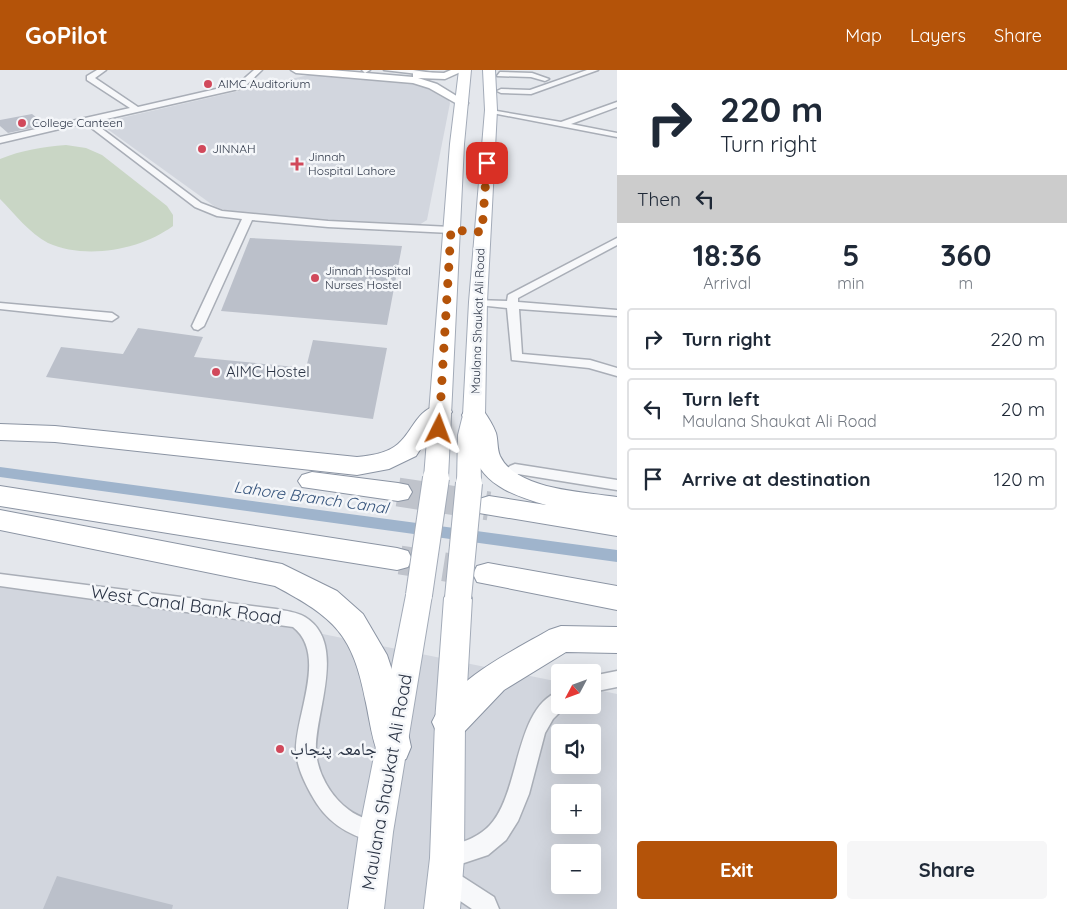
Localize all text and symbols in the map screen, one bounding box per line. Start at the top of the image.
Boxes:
text: GoPilot [25,20,108,50]
text: Map [845,24,882,47]
text: Layers [910,24,966,47]
text: Share [994,24,1042,47]
place label: AIMC Auditorium [218,76,310,91]
marker: AIMC Auditorium [202,78,214,90]
text: 220 m [720,87,823,131]
icon: right [637,90,702,155]
place label: College Canteen [32,115,123,130]
marker: College Canteen [16,117,28,129]
text: Turn right [720,130,817,158]
place label: JINNAH [212,141,256,156]
pin [466,142,508,184]
marker: JINNAH [196,143,208,155]
place label: Jinnah Hospital Lahore [308,149,396,178]
icon: arrive [473,149,501,177]
marker: Jinnah Hospital Lahore [290,157,304,171]
icon: left [691,185,719,213]
text: Then [637,187,681,211]
text: 18:36 [693,236,762,274]
text: 5 [842,236,860,274]
text: 360 [940,236,991,274]
street label: Maulana Shaukat Ali Road [467,248,488,394]
place label: Jinnah Hospital Nurses Hostel [325,263,411,292]
marker: Jinnah Hospital Nurses Hostel [309,272,321,284]
text: Arrival [703,273,751,293]
text: min [837,273,865,293]
text: m [958,273,973,293]
icon: right [639,325,667,353]
text: Turn right [682,327,771,351]
text: 220 m [990,327,1045,351]
place label: AIMC Hostel [226,362,310,381]
marker: AIMC Hostel [210,366,222,378]
text: Turn left [682,387,760,411]
icon: left [639,395,667,423]
text: 20 m [1001,397,1045,421]
position arrow [412,402,464,454]
text: Maulana Shaukat Ali Road [682,411,877,431]
icon: arrive [639,465,667,493]
text: Arrive at destination [682,467,871,491]
text: 120 m [994,467,1045,491]
water label: Lahore Branch Canal [232,476,392,518]
street label: West Canal Bank Road [89,580,283,629]
north arrow [551,664,601,714]
map controls [551,664,601,894]
street label: Maulana Shaukat Ali Road [356,672,417,892]
button: sound [551,724,601,774]
place label: جامعہ پنجاب [290,737,377,760]
marker: جامعہ پنجاب [274,743,286,755]
button: + [551,784,601,834]
button: Exit [637,841,837,899]
button: Share [847,841,1047,899]
button: − [551,844,601,894]

